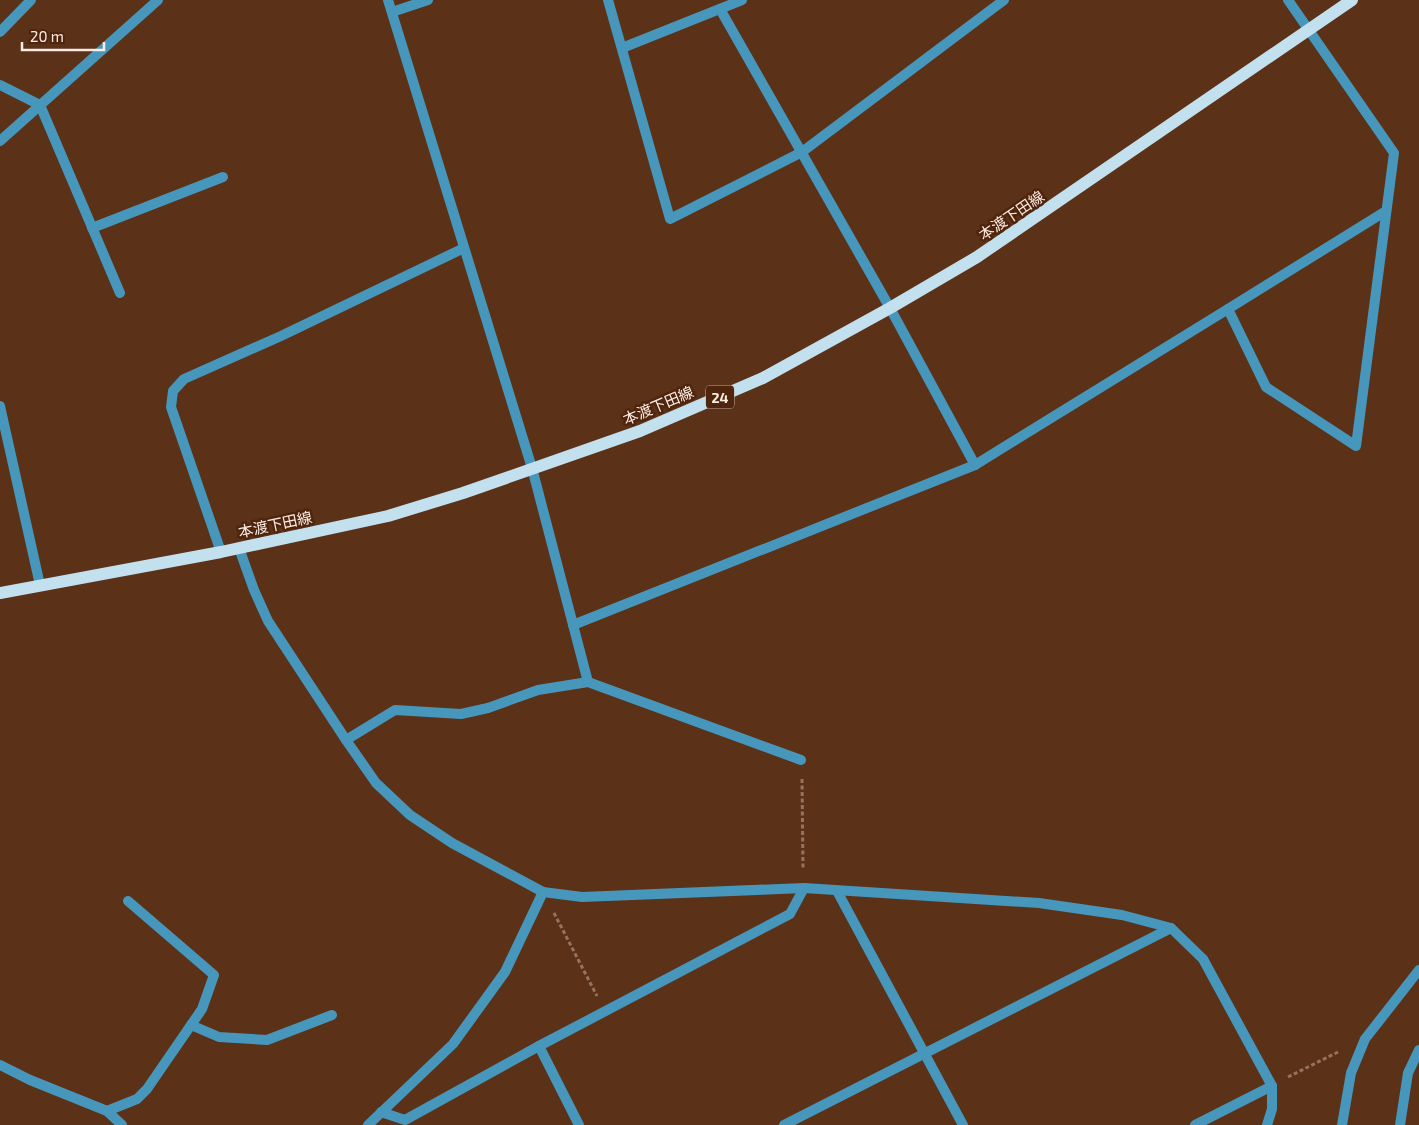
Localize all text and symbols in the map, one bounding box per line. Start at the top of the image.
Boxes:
scale bar [22,20,105,52]
text: 20 m [30,27,64,45]
street label: 本渡下田線 [975,187,1047,243]
street label: 本渡下田線 [620,382,696,428]
road number: 24 [706,386,734,408]
street label: 本渡下田線 [236,507,314,541]

